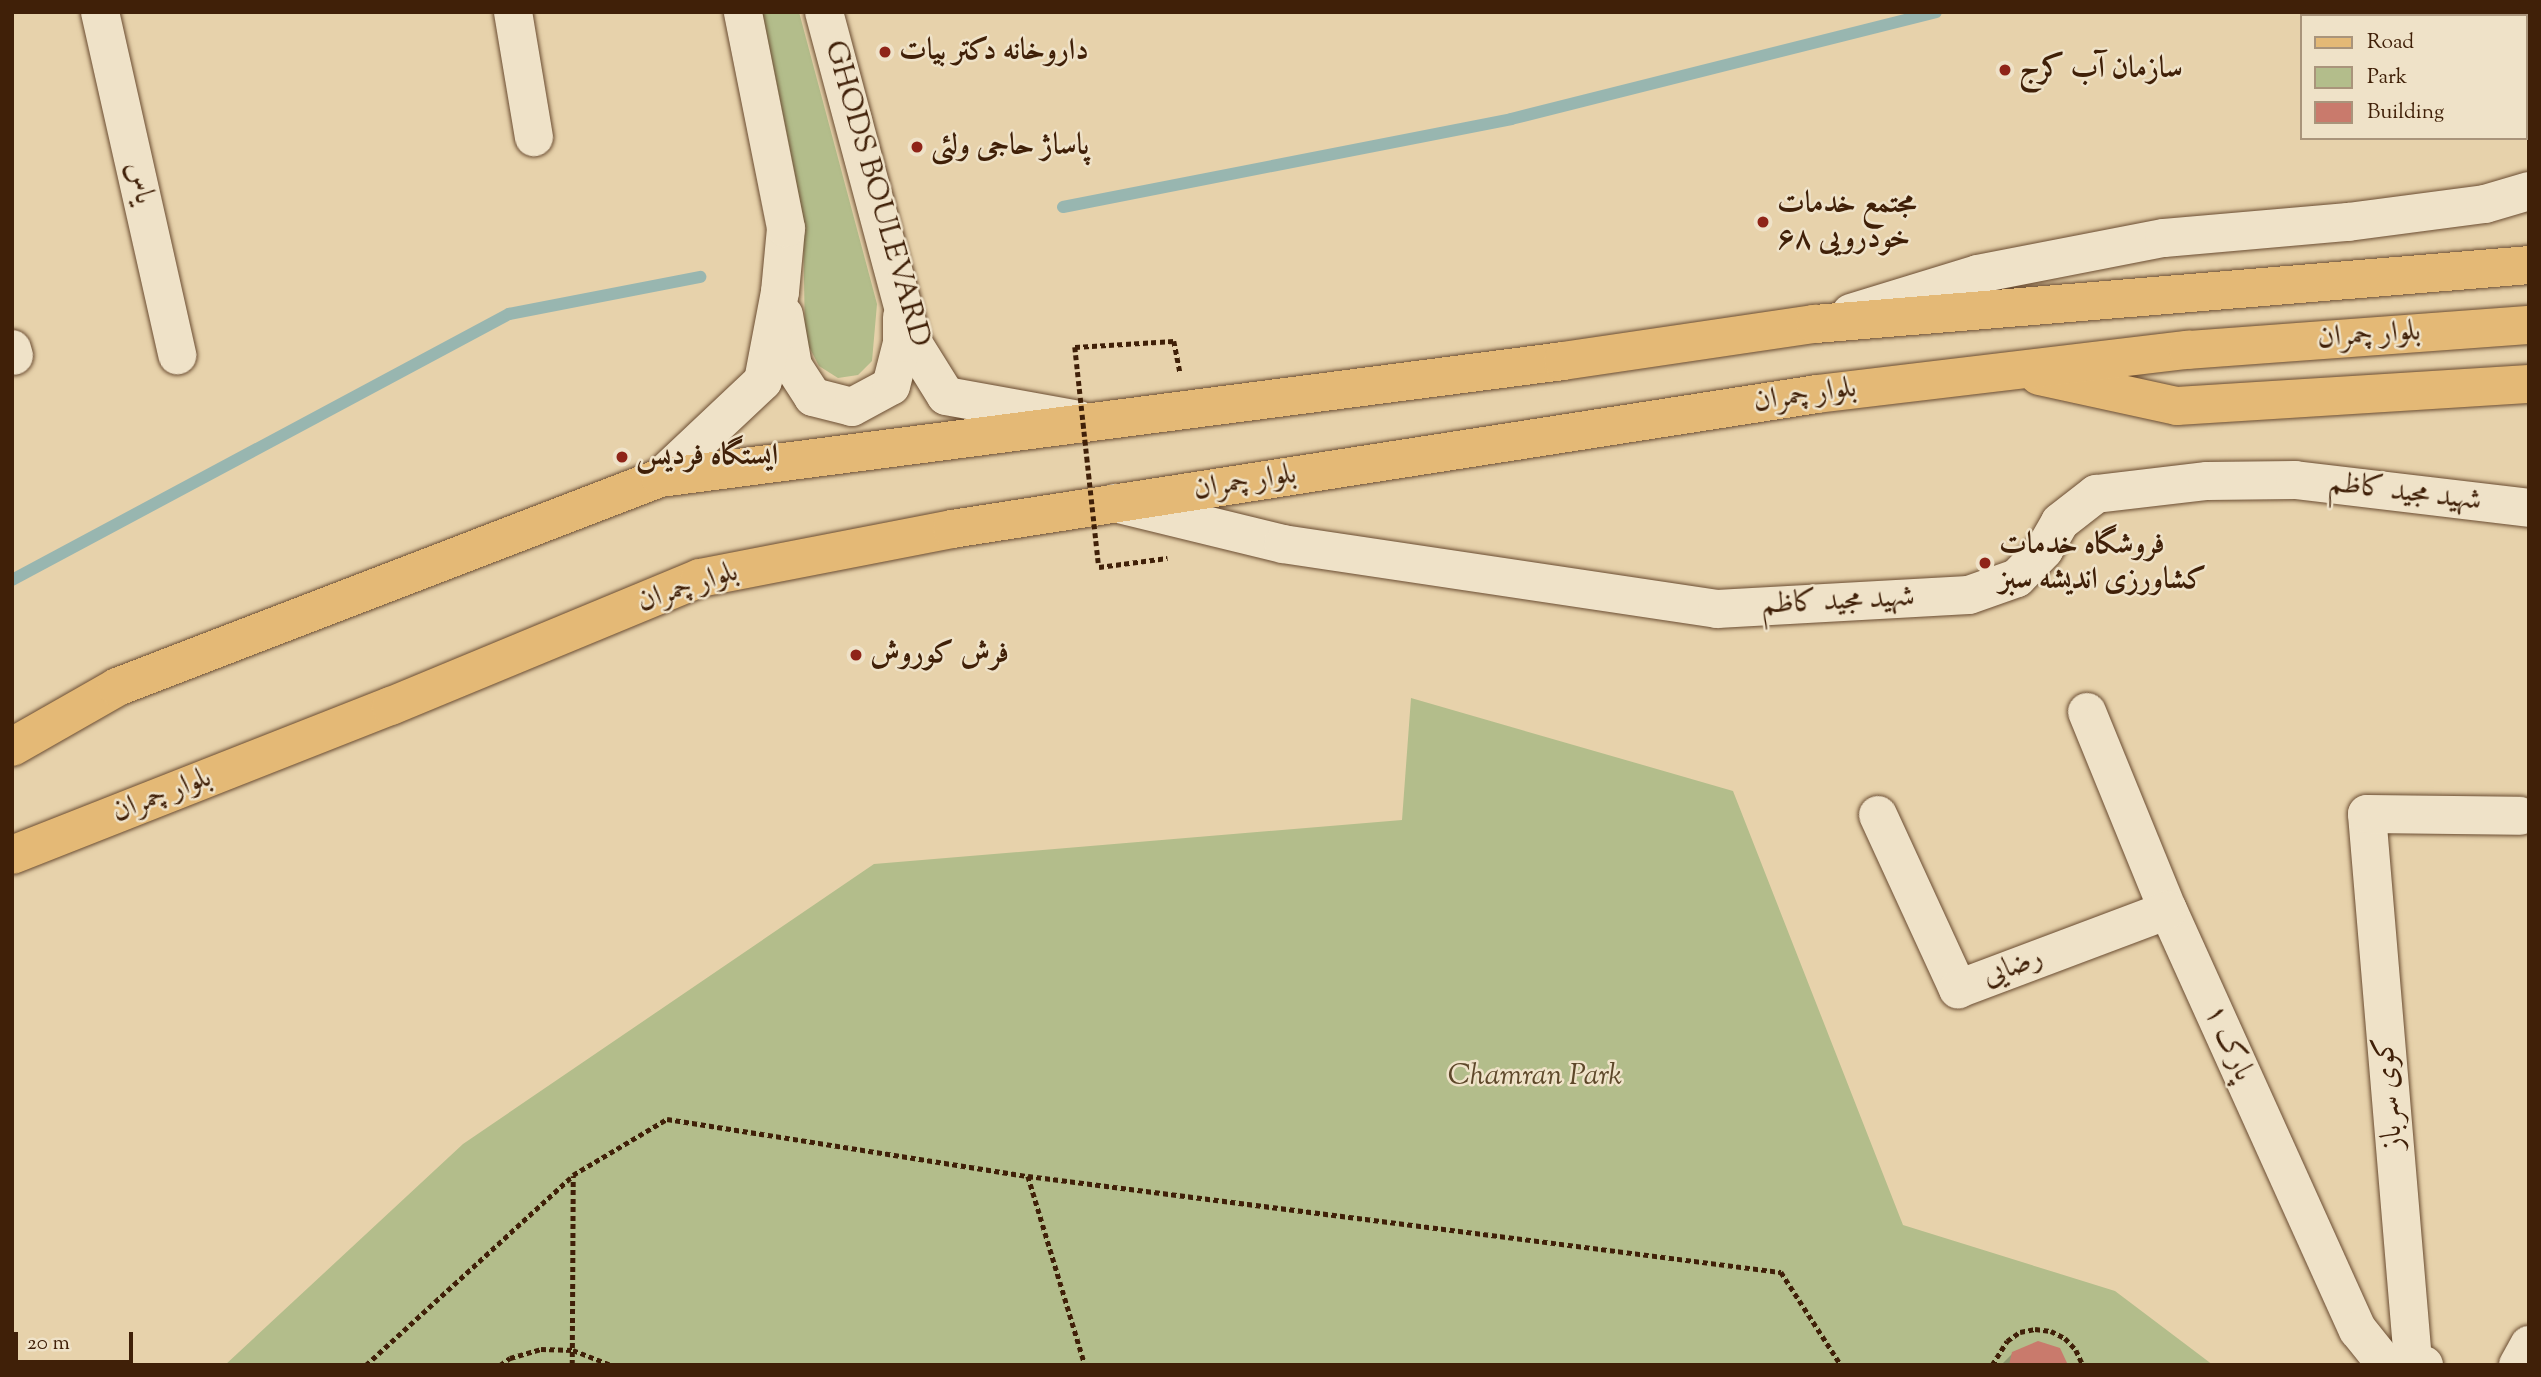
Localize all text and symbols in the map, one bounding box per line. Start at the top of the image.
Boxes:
legend [2300,14,2527,140]
text: Road [2367,28,2414,58]
place label: داروخانه دکتر بیات [899,34,1089,70]
street label: GHODS BOULEVARD [815,37,937,351]
marker: داروخانه دکتر بیات [877,44,893,60]
place label: سازمان آب کرج [2019,52,2183,88]
marker: سازمان آب کرج [1997,62,2013,78]
text: Park [2367,63,2407,93]
text: Building [2367,98,2444,128]
place label: پاساژ حاجی ولئی [931,129,1089,165]
marker: پاساژ حاجی ولئی [909,139,925,155]
street label: یاس [117,158,161,208]
place label: مجتمع خدمات خودرویی ۶۸ [1777,187,1916,258]
marker: مجتمع خدمات خودرویی ۶۸ [1755,214,1771,230]
street label: بلوار چمران [2316,314,2422,358]
street label: بلوار چمران [1751,371,1859,421]
place label: ایستگاه فردیس [636,439,778,475]
marker: ایستگاه فردیس [614,449,630,465]
street label: بلوار چمران [1191,457,1299,509]
street label: شهید مجید کاظم [2326,466,2484,520]
place label: فروشگاه خدمات کشاورزی اندیشه سبز [1999,528,2207,598]
street label: بلوار چمران [633,555,743,621]
marker: فروشگاه خدمات کشاورزی اندیشه سبز [1977,555,1993,571]
street label: شهید مجید کاظم [1760,580,1916,624]
place label: فرش کوروش [870,637,1009,673]
marker: فرش کوروش [848,647,864,663]
street label: بلوار چمران [107,761,217,831]
street label: رضایی [1978,940,2048,996]
street label: پارک ۱ [2195,999,2261,1087]
street label: کوی سرباز [2367,1035,2413,1151]
park label: Chamran Park [1448,1059,1622,1095]
scale bar [18,1318,136,1362]
text: 20 m [27,1329,70,1359]

